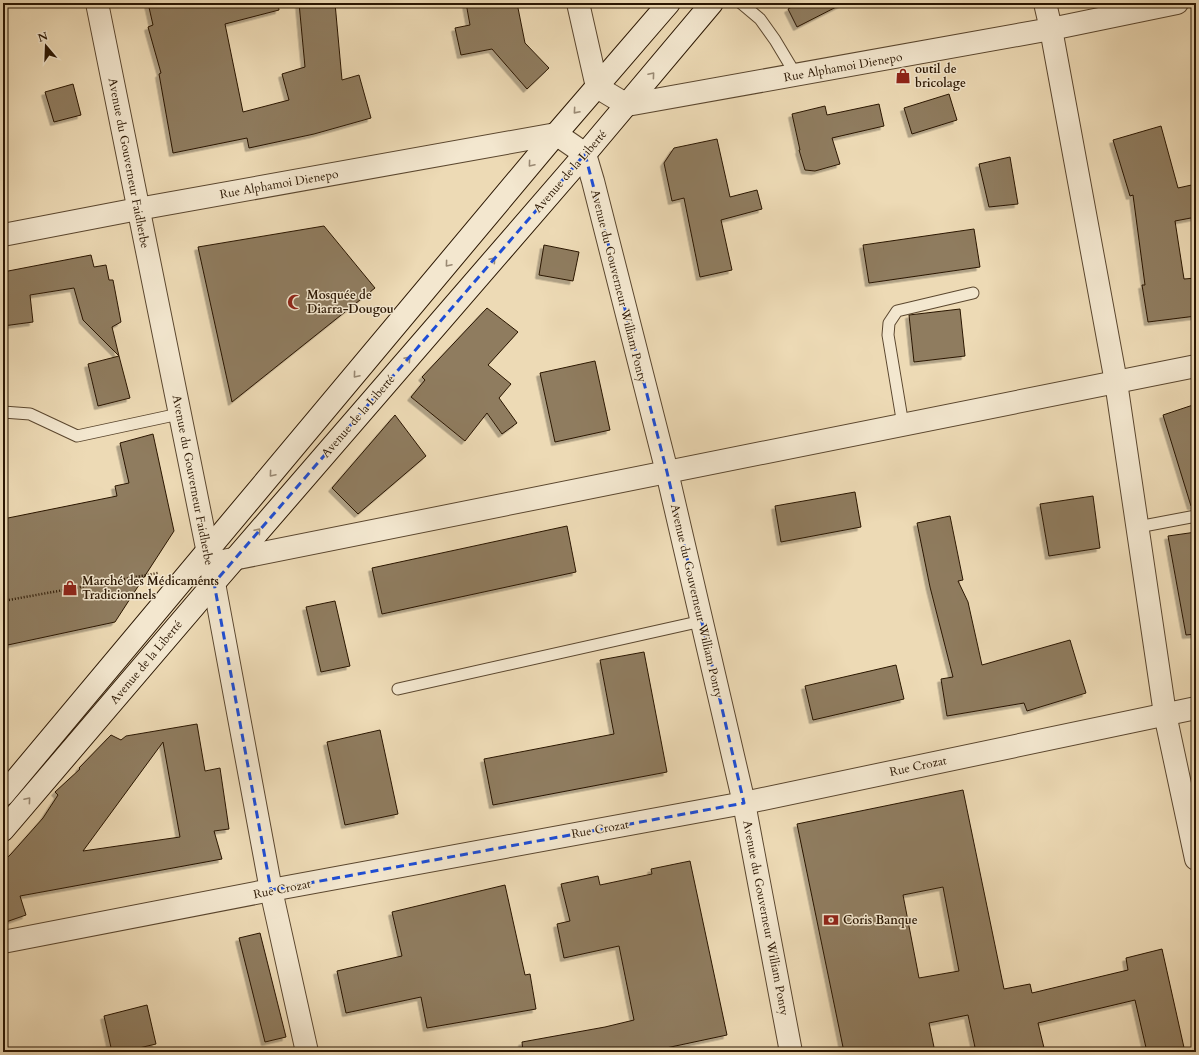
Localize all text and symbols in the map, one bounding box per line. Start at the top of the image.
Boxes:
north arrow [26,26,66,66]
text: N [36,28,50,46]
street label: Rue Alphamoi Dienepo [782,49,904,85]
place label: outil de bricolage [915,61,966,91]
shop icon: outil de bricolage [894,67,912,85]
one-way arrow [647,72,654,80]
street label: Avenue du Gouverneur Faidherbe [105,76,153,250]
one-way arrow [574,106,581,114]
street label: Avenue de la Liberté [530,126,610,216]
one-way arrow [529,160,536,167]
street label: Rue Alphamoi Dienepo [218,166,340,202]
street label: Avenue du Gouverneur William Ponty [587,188,651,385]
one-way arrow [488,258,495,265]
one-way arrow [445,259,452,267]
place label: Mosquée de Diarra-Dougou [307,287,394,317]
mosque icon: Mosquée de Diarra-Dougou [286,293,304,311]
one-way arrow [403,356,410,363]
one-way arrow [353,370,360,377]
street label: Avenue de la Liberté [318,371,398,461]
street label: Avenue du Gouverneur Faidherbe [169,393,217,567]
one-way arrow [270,470,277,477]
street label: Avenue du Gouverneur William Ponty [667,503,727,700]
one-way arrow [254,528,261,536]
place label: Marché des Médicaments Tradicionnels [82,573,219,603]
shop icon: Marché des Médicaments Tradicionnels [61,579,79,597]
street label: Avenue de la Liberté [106,617,186,707]
street label: Rue Crozat [888,752,948,780]
one-way arrow [24,797,31,805]
street label: Rue Crozat [570,816,630,842]
street label: Avenue du Gouverneur William Ponty [739,819,793,1018]
street label: Rue Crozat [252,876,312,902]
bank icon: Coris Banque [822,911,840,929]
place label: Coris Banque [843,912,918,928]

